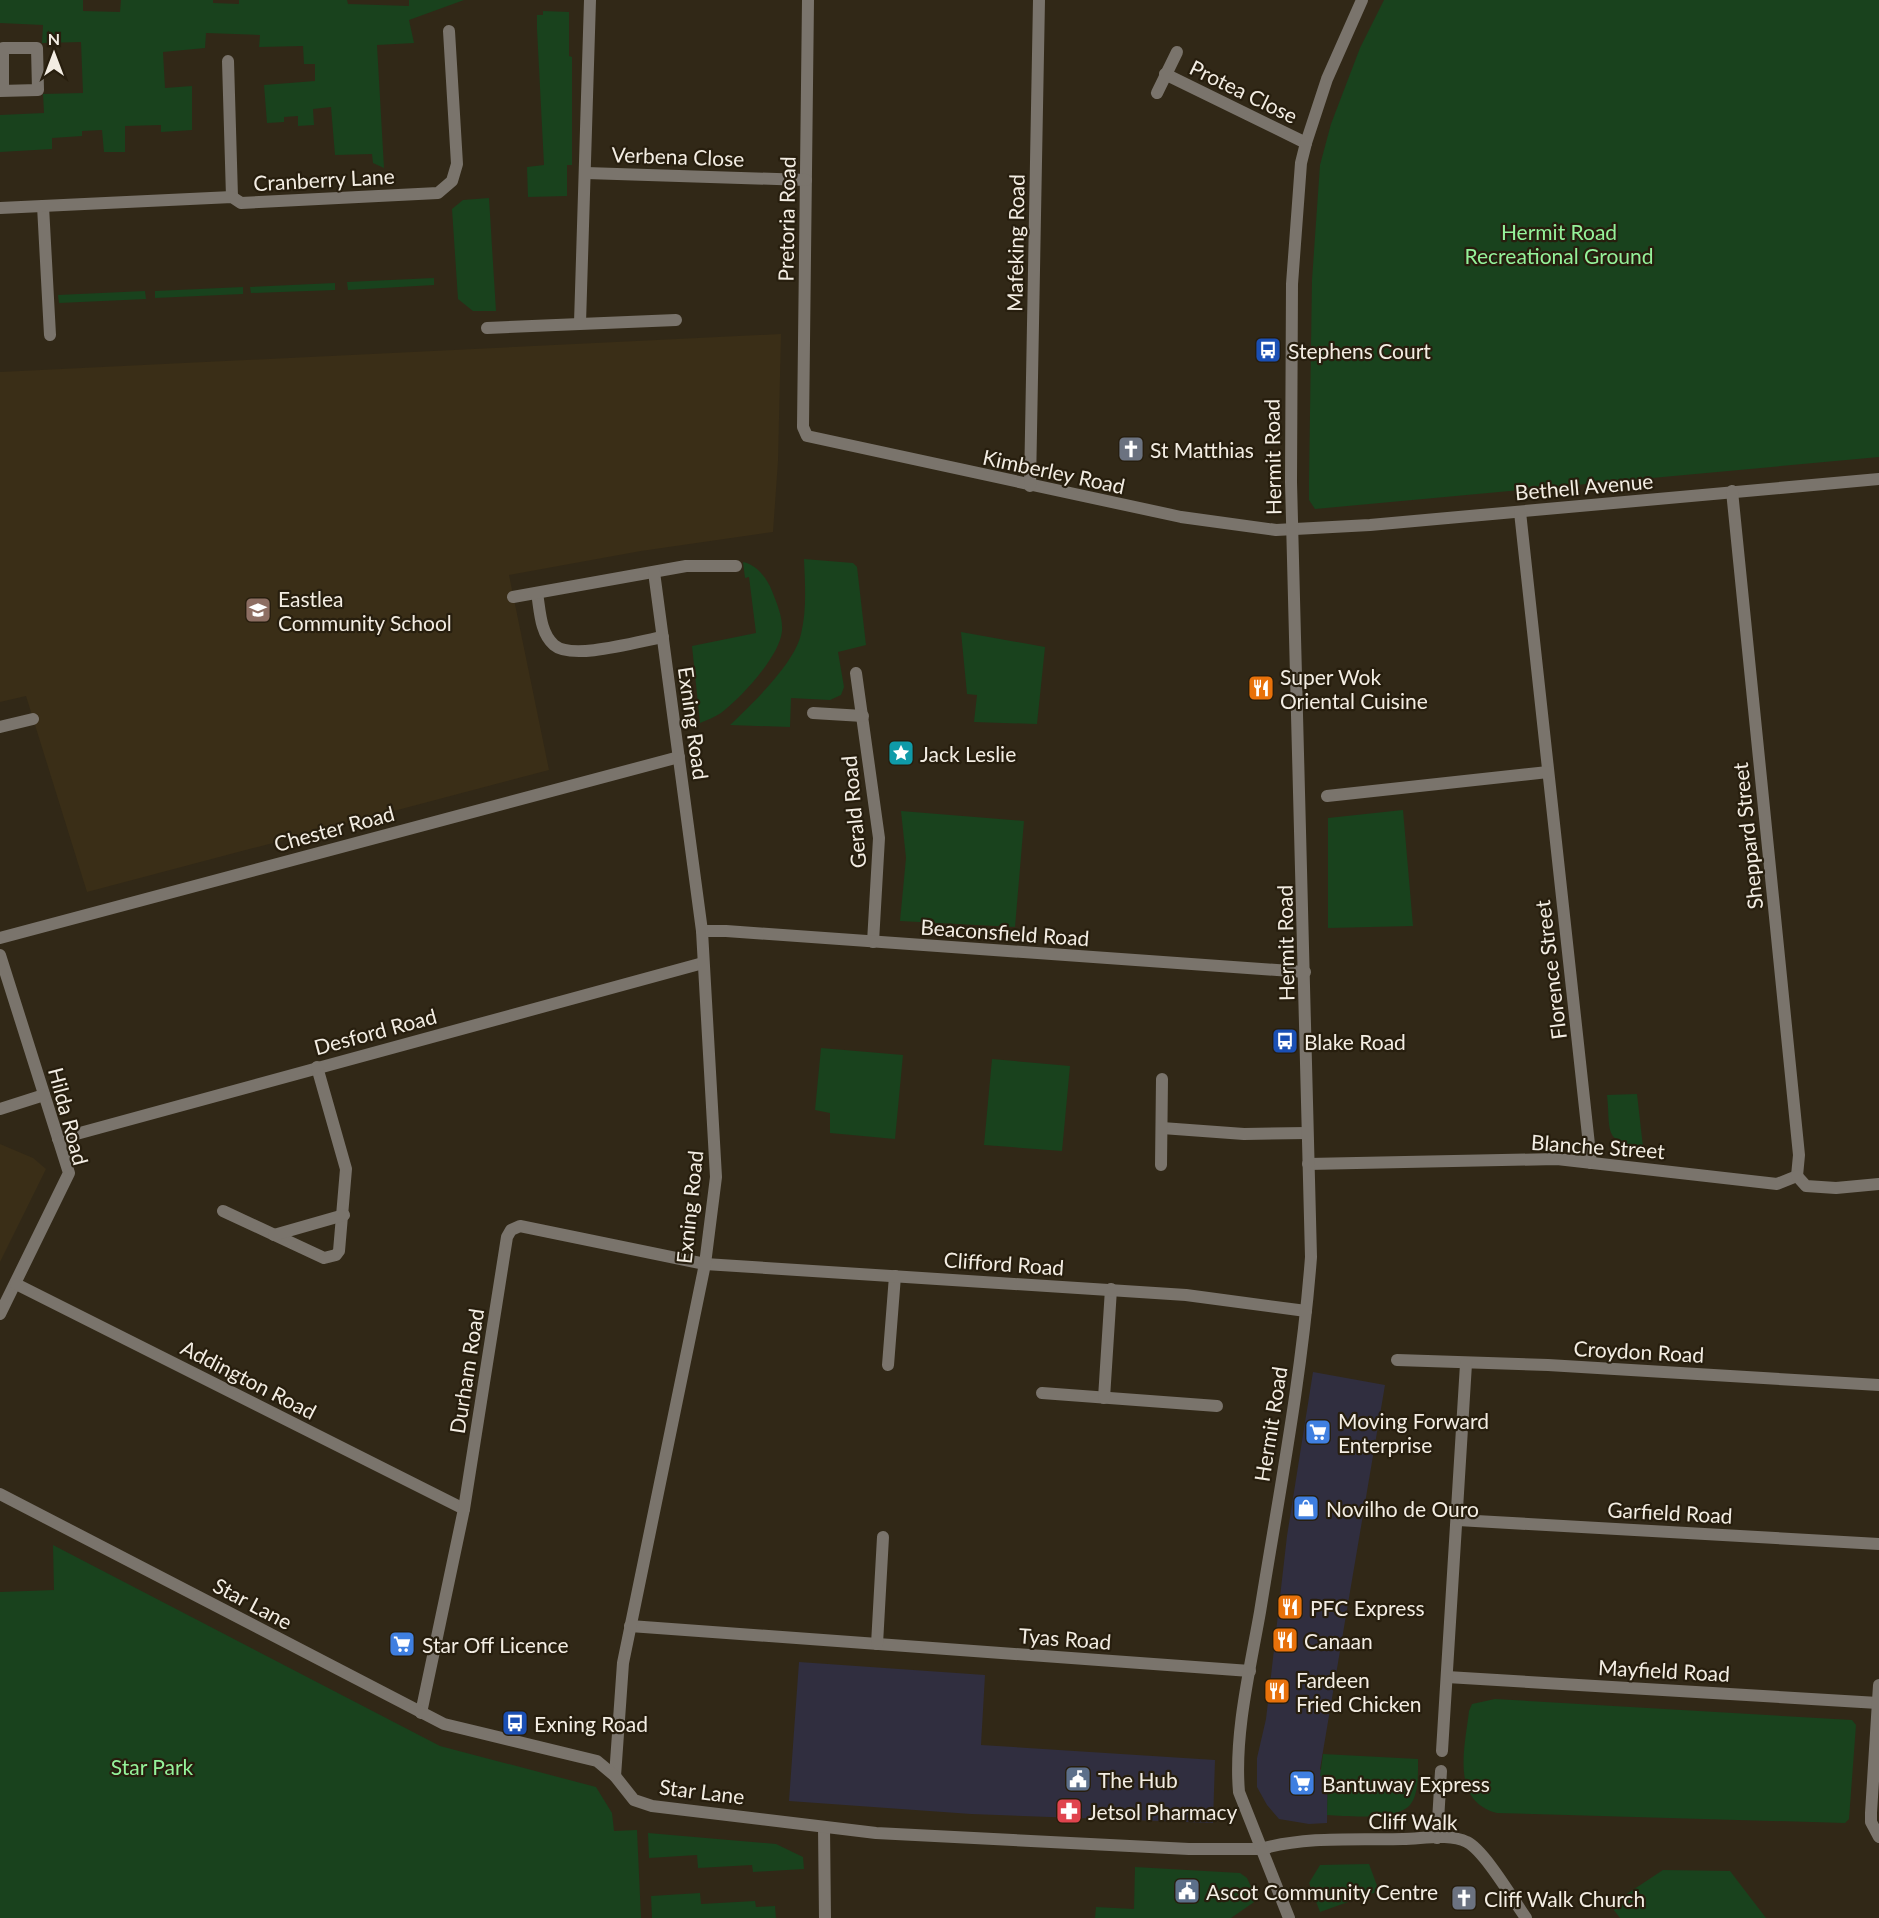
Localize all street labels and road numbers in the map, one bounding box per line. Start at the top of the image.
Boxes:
street label: Protea Close [1186,54,1302,128]
street label: Verbena Close [611,141,745,171]
street label: Pretoria Road [772,156,800,282]
street label: Cranberry Lane [253,163,395,195]
street label: Mafeking Road [1001,174,1029,312]
street label: Hermit Road [1258,399,1286,515]
street label: Kimberley Road [981,444,1127,498]
street label: Bethell Avenue [1514,467,1654,505]
street label: Exning Road [674,665,714,781]
street label: Gerald Road [836,755,870,869]
street label: Sheppard Street [1727,761,1767,911]
street label: Chester Road [271,800,397,856]
street label: Hermit Road [1271,885,1299,1001]
street label: Florence Street [1529,898,1571,1041]
street label: Beaconsfield Road [920,914,1090,950]
street label: Desford Road [311,1003,439,1059]
street label: Hilda Road [44,1064,94,1168]
street label: Blanche Street [1530,1129,1666,1163]
street label: Exning Road [671,1149,707,1265]
street label: Clifford Road [943,1246,1065,1280]
street label: Durham Road [444,1307,488,1435]
street label: Addington Road [177,1334,321,1424]
street label: Croydon Road [1573,1335,1705,1367]
street label: Hermit Road [1249,1365,1291,1483]
street label: Garfield Road [1607,1496,1733,1528]
street label: Star Lane [209,1572,297,1634]
street label: Tyas Road [1018,1622,1112,1654]
street label: Mayfield Road [1597,1654,1731,1686]
street label: Star Lane [658,1773,746,1809]
street label: Cliff Walk [1368,1808,1458,1834]

